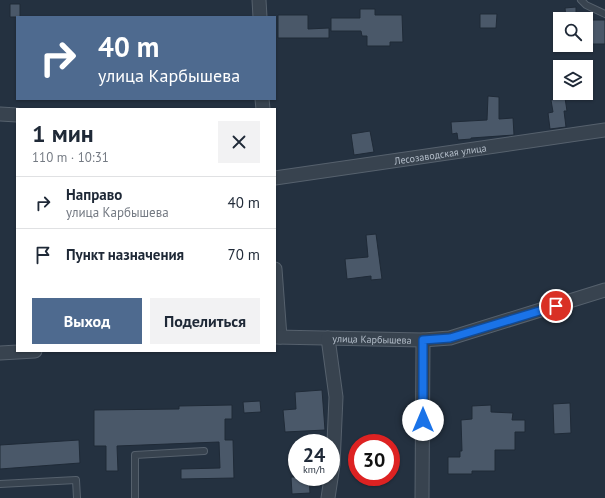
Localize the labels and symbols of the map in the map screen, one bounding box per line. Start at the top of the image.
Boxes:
street label: Лесозаводская улица [392,141,487,167]
pin [539,289,573,323]
street label: улица Карбышева [332,332,412,346]
position arrow [402,399,444,441]
speed limit sign: 30 [348,434,400,486]

